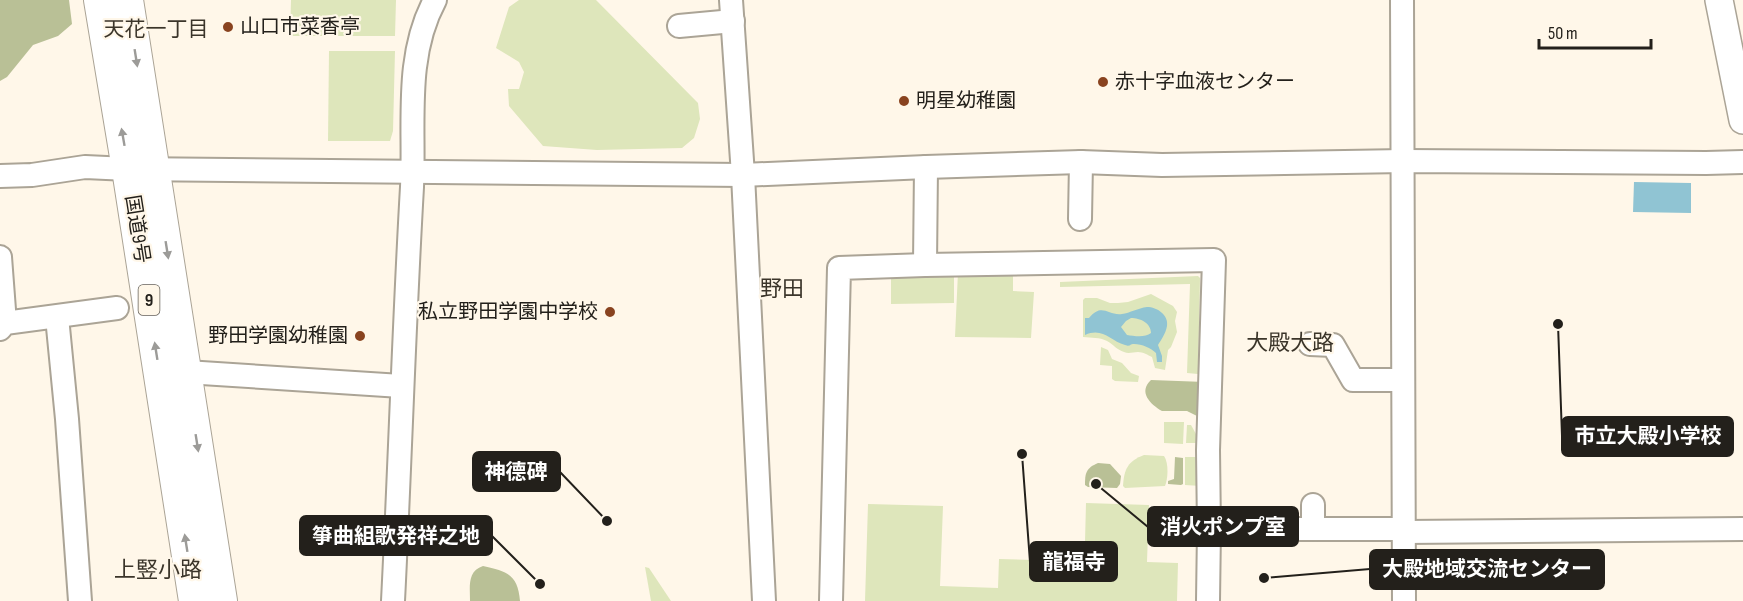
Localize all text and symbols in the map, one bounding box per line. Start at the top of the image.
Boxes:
scale bar [1539,12,1652,50]
place label: 山口市菜香亭 [240,15,360,39]
district label: 天花一丁目 [104,17,209,42]
marker: 山口市菜香亭 [221,20,235,34]
text: 50 m [1548,23,1578,44]
one-way arrow [132,48,141,67]
place label: 赤十字血液センター [1115,70,1295,94]
marker: 赤十字血液センター [1096,75,1110,89]
place label: 明星幼稚園 [916,89,1016,113]
marker: 明星幼稚園 [897,94,911,108]
one-way arrow [118,128,127,147]
street label: 国道9号 [120,193,154,265]
one-way arrow [162,241,171,260]
district label: 野田 [760,276,804,303]
road number: 9 [138,285,160,315]
place label: 私立野田学園中学校 [418,300,598,324]
marker: 私立野田学園中学校 [603,305,617,319]
place label: 野田学園幼稚園 [208,324,348,348]
marker: 野田学園幼稚園 [353,329,367,343]
district label: 大殿大路 [1246,330,1334,357]
one-way arrow [152,341,161,360]
callout: 市立大殿小学校 [1562,417,1733,456]
text: 市立大殿小学校 [1575,424,1722,449]
one-way arrow [193,434,202,453]
callout: 神德碑 [473,452,560,491]
text: 神德碑 [485,460,548,485]
callout: 消火ポンプ室 [1148,507,1298,546]
text: 消火ポンプ室 [1160,515,1286,540]
callout: 箏曲組歌発祥之地 [300,516,492,555]
text: 箏曲組歌発祥之地 [312,524,480,549]
one-way arrow [182,534,191,553]
callout: 龍福寺 [1030,542,1117,581]
text: 龍福寺 [1043,550,1106,575]
callout: 大殿地域交流センター [1370,550,1604,589]
district label: 上竪小路 [114,557,202,584]
text: 大殿地域交流センター [1382,557,1592,582]

